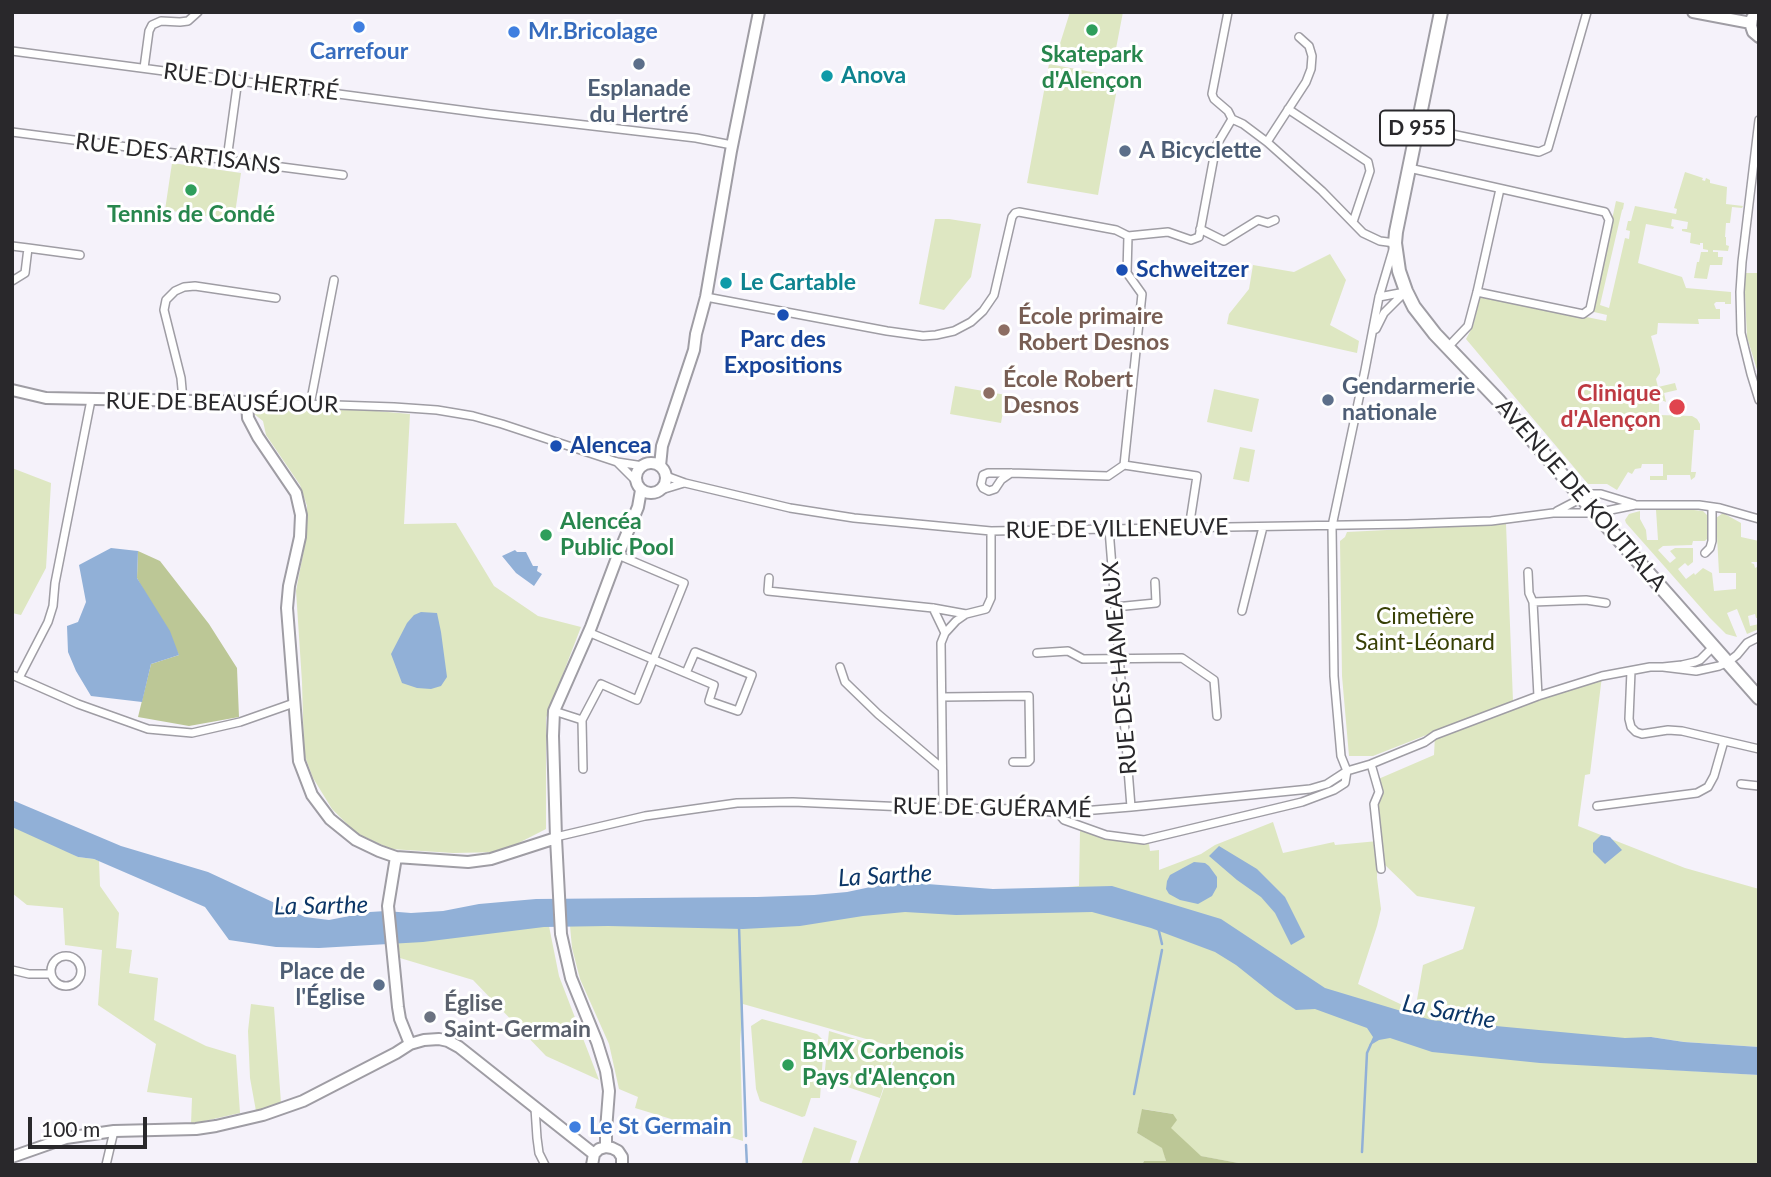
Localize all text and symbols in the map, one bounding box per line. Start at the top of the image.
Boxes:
place label: Mr.Bricolage [528,18,658,46]
marker: Carrefour [351,19,367,35]
marker: Skatepark d'Alençon [1084,22,1100,38]
marker: Mr.Bricolage [506,24,522,40]
place label: Carrefour [310,38,408,66]
place label: Skatepark d'Alençon [1041,41,1143,95]
marker: Esplanade du Hertré [631,56,647,72]
street label: RUE DU HERTRÉ [162,58,340,106]
place label: Anova [841,62,906,90]
marker: Anova [819,68,835,84]
place label: Esplanade du Hertré [587,75,691,129]
road number: D 955 [1380,110,1454,146]
street label: RUE DES ARTISANS [74,128,282,180]
place label: A Bicyclette [1139,137,1262,165]
marker: A Bicyclette [1117,143,1133,159]
marker: Tennis de Condé [183,182,199,198]
place label: Tennis de Condé [107,201,275,229]
place label: Schweitzer [1136,256,1249,284]
marker: Schweitzer [1114,262,1130,278]
place label: Le Cartable [740,269,856,297]
marker: Le Cartable [718,275,734,291]
place label: École primaire Robert Desnos [1018,303,1169,357]
marker: Parc des Expositions [775,307,791,323]
marker: École primaire Robert Desnos [996,322,1012,338]
place label: Parc des Expositions [724,326,842,380]
place label: École Robert Desnos [1003,366,1133,420]
place label: Gendarmerie nationale [1342,373,1475,427]
place label: Clinique d'Alençon [1560,380,1661,434]
marker: École Robert Desnos [981,385,997,401]
street label: RUE DE BEAUSÉJOUR [106,387,338,419]
marker: Gendarmerie nationale [1320,392,1336,408]
street label: AVENUE DE KOUTIALA [1490,393,1672,597]
marker: Clinique d'Alençon [1667,397,1687,417]
place label: Alencea [570,432,652,460]
marker: Alencea [548,438,564,454]
place label: Alencéa Public Pool [560,508,674,562]
street label: RUE DE VILLENEUVE [1005,513,1229,545]
marker: Alencéa Public Pool [538,527,554,543]
street label: RUE DES HAMEAUX [1097,560,1143,776]
park label: Cimetière Saint-Léonard [1355,603,1495,657]
street label: RUE DE GUÉRAMÉ [892,792,1092,824]
water label: La Sarthe [837,859,933,893]
water label: La Sarthe [274,891,368,921]
place label: Place de l'Église [279,958,365,1012]
marker: Place de l'Église [371,977,387,993]
water label: La Sarthe [1400,989,1498,1035]
place label: Église Saint-Germain [444,990,591,1044]
marker: Église Saint-Germain [422,1009,438,1025]
place label: BMX Corbenois Pays d'Alençon [802,1038,964,1092]
marker: BMX Corbenois Pays d'Alençon [780,1057,796,1073]
scale bar [32,1104,150,1148]
place label: Le St Germain [589,1113,732,1141]
text: 100 m [41,1116,100,1141]
marker: Le St Germain [567,1119,583,1135]

